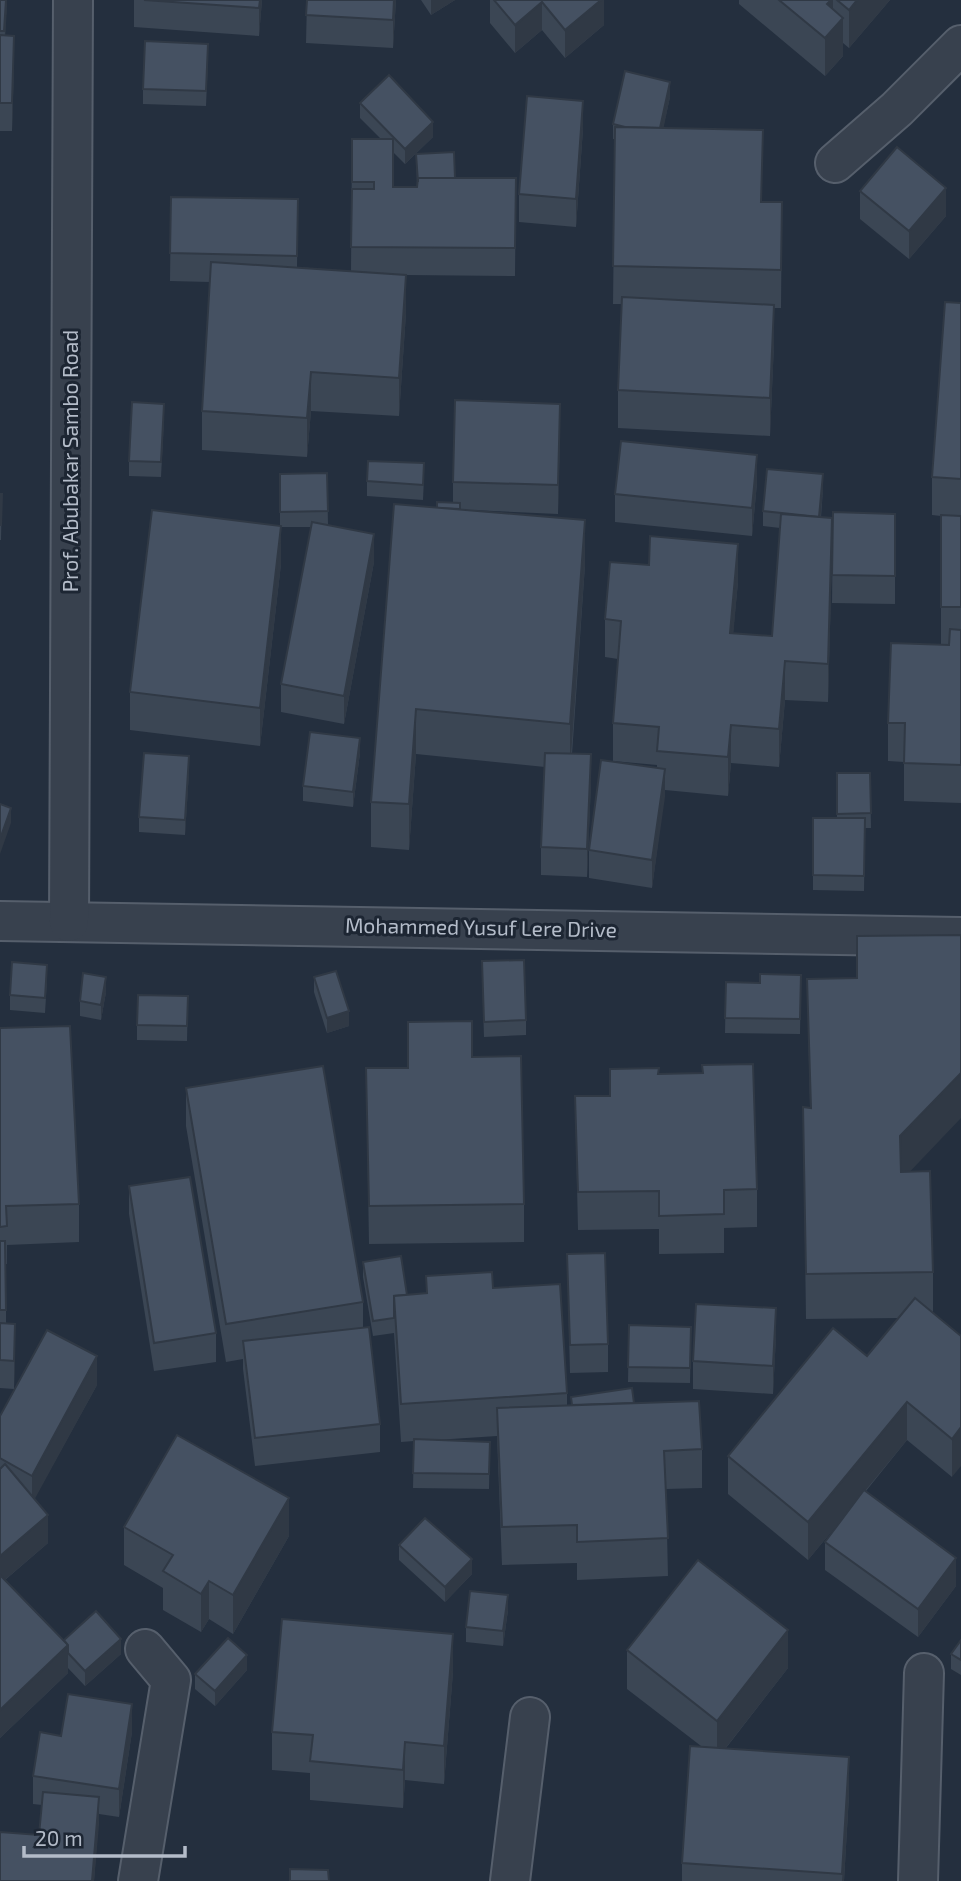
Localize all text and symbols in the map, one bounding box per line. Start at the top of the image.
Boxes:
street label: Prof. Abubakar Sambo Road [57,330,82,592]
street label: Mohammed Yusuf Lere Drive [345,912,617,941]
scale bar [24,1814,186,1858]
text: 20 m [35,1825,83,1850]

